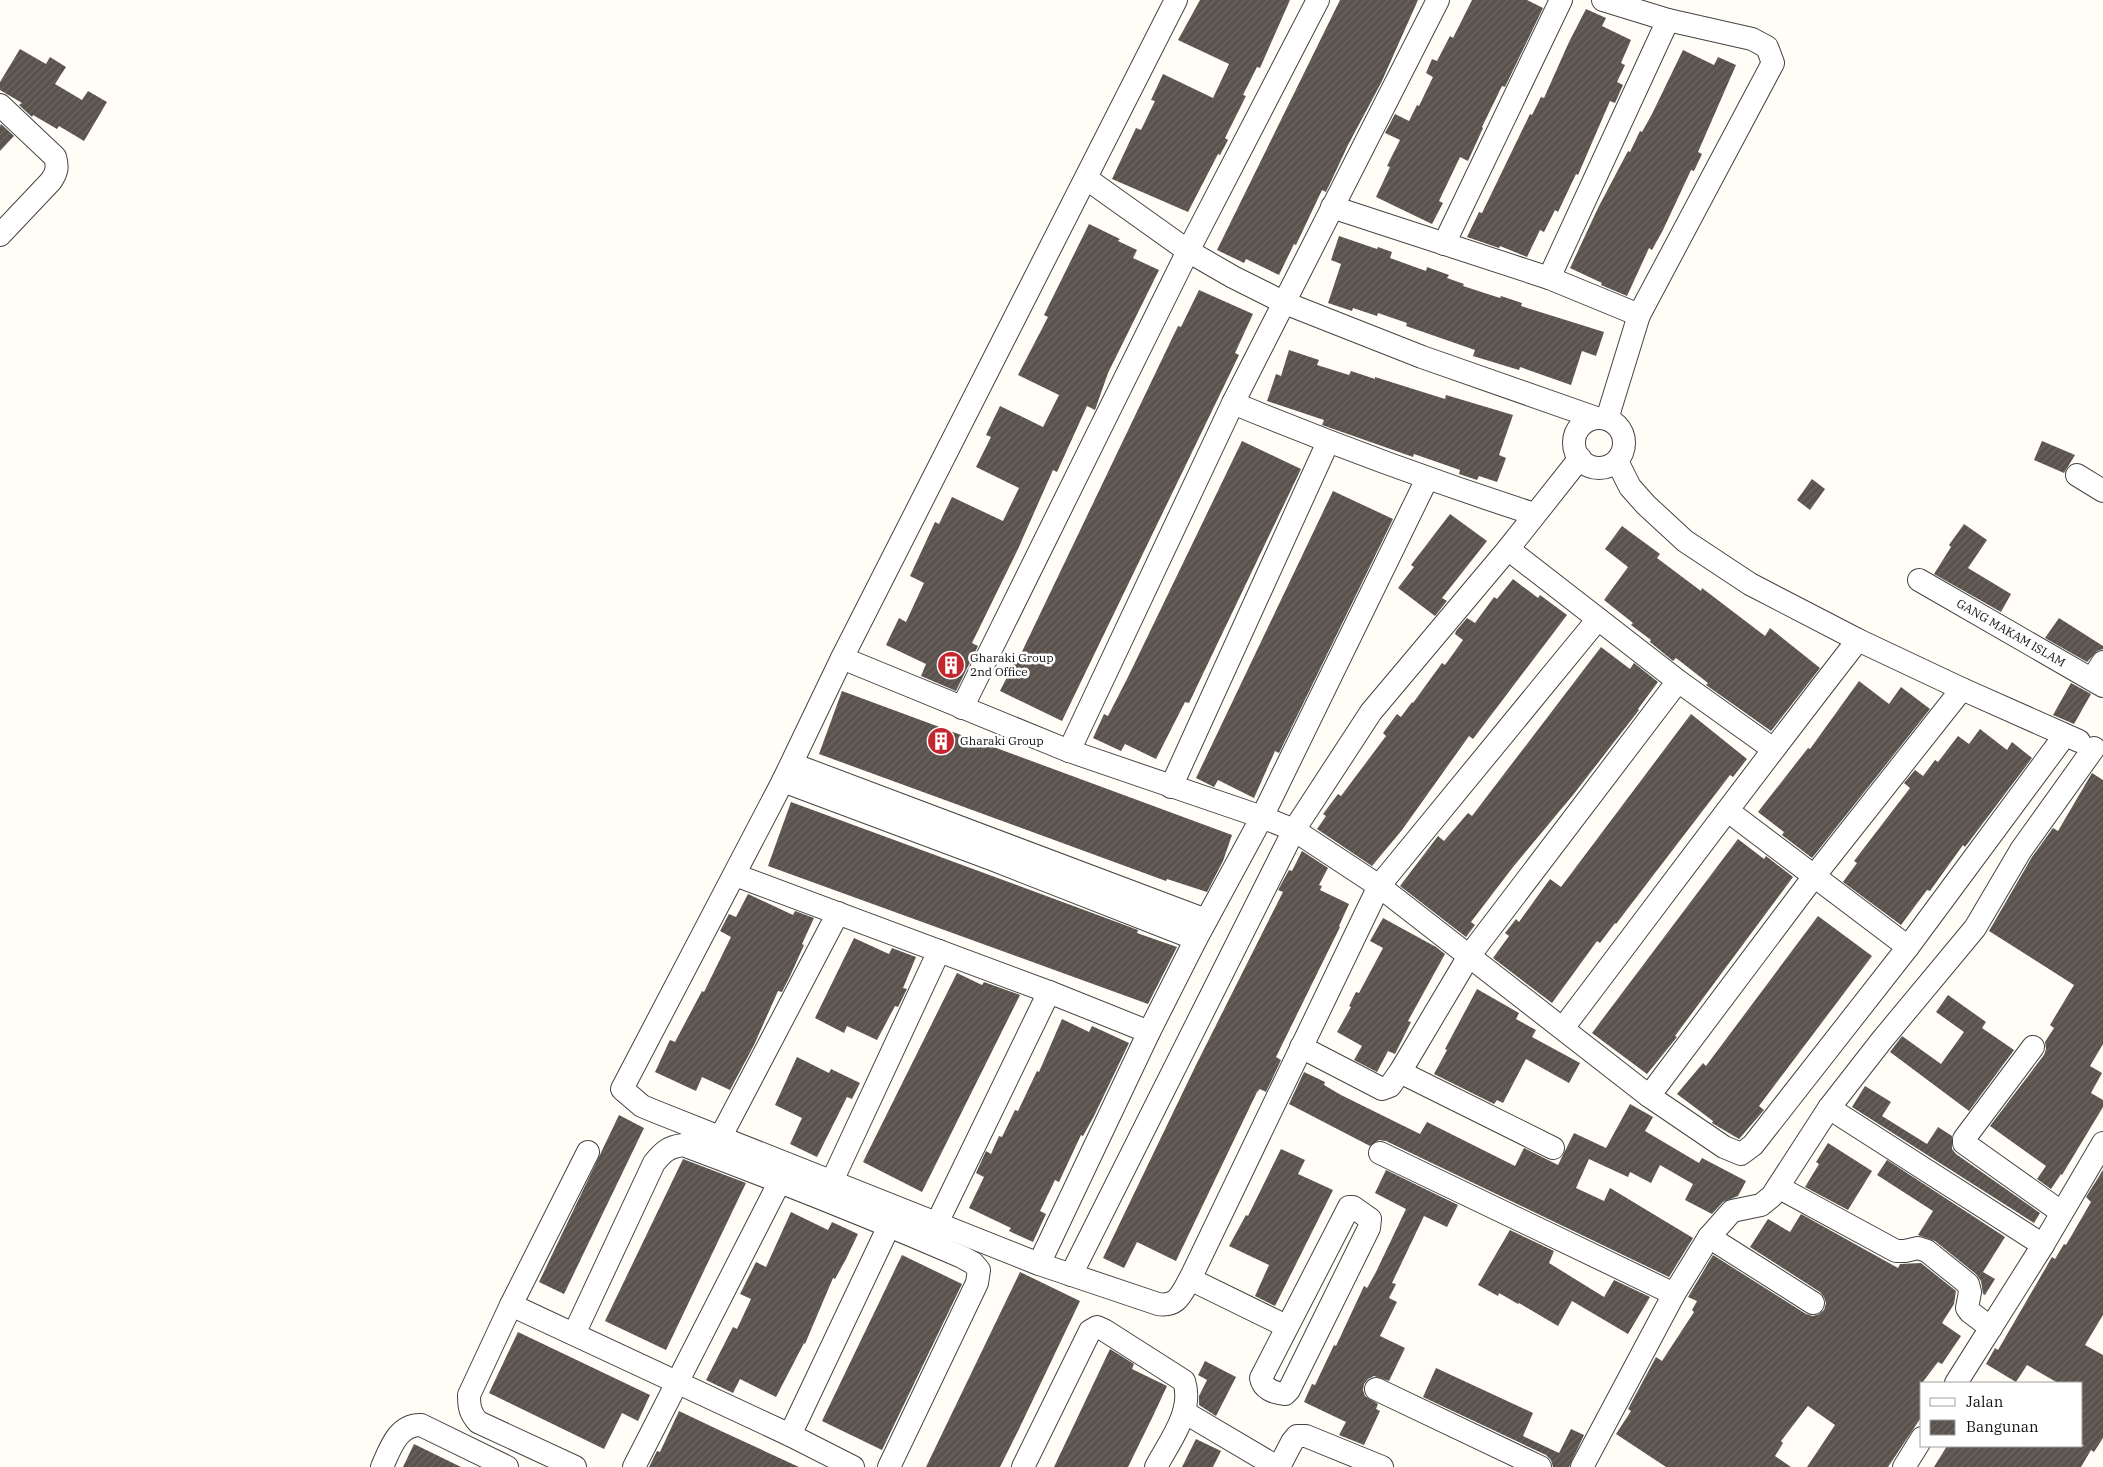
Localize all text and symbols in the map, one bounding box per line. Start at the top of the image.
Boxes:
street label: GANG MAKAM ISLAM [1954,595,2068,670]
building icon: Gharaki Group 2nd Office [936,650,966,680]
place label: Gharaki Group 2nd Office [970,650,1054,679]
building icon: Gharaki Group [926,726,956,756]
place label: Gharaki Group [960,733,1044,748]
legend [1920,1382,2083,1447]
text: Jalan [1966,1392,2004,1411]
text: Bangunan [1966,1417,2039,1436]

